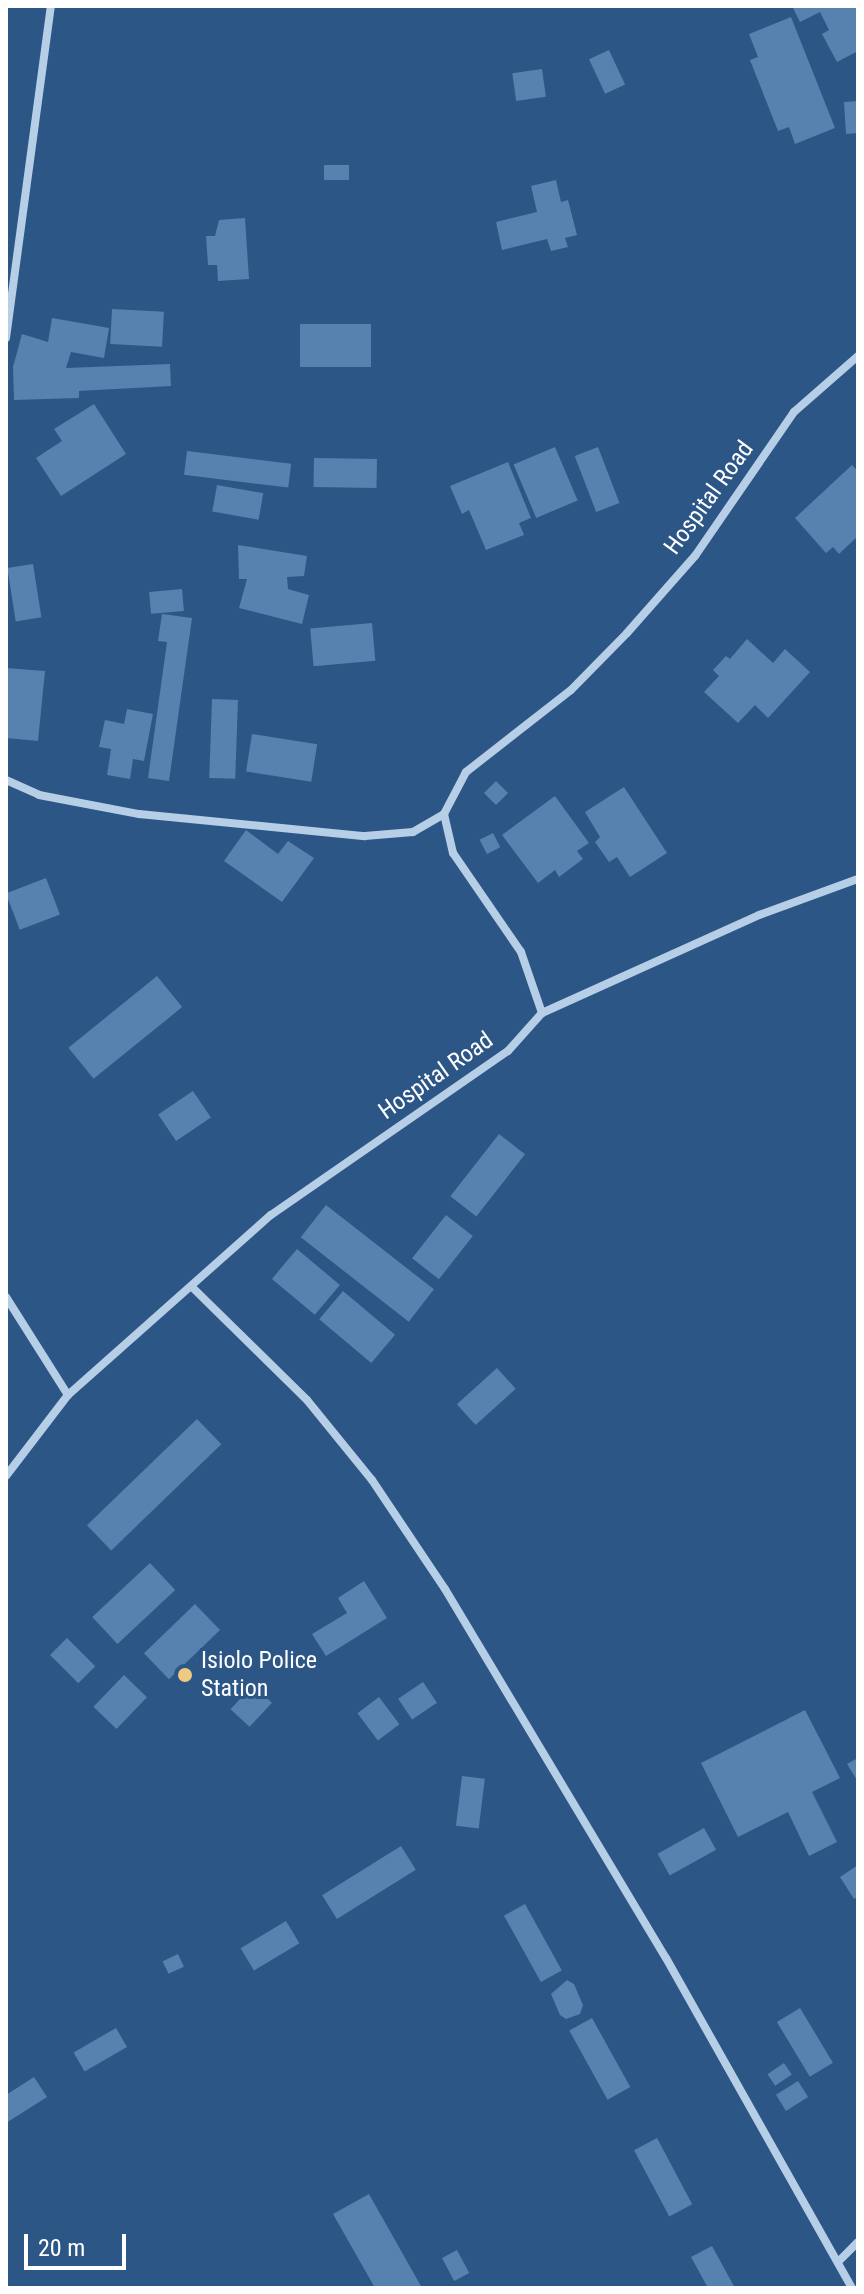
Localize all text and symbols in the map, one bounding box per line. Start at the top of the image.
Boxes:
street label: Hospital Road [658,436,760,560]
street label: Hospital Road [373,1026,499,1126]
place label: Isiolo Police Station [201,1647,317,1703]
marker: Isiolo Police Station [176,1666,194,1684]
scale bar [28,2218,130,2268]
text: 20 m [38,2234,85,2262]

